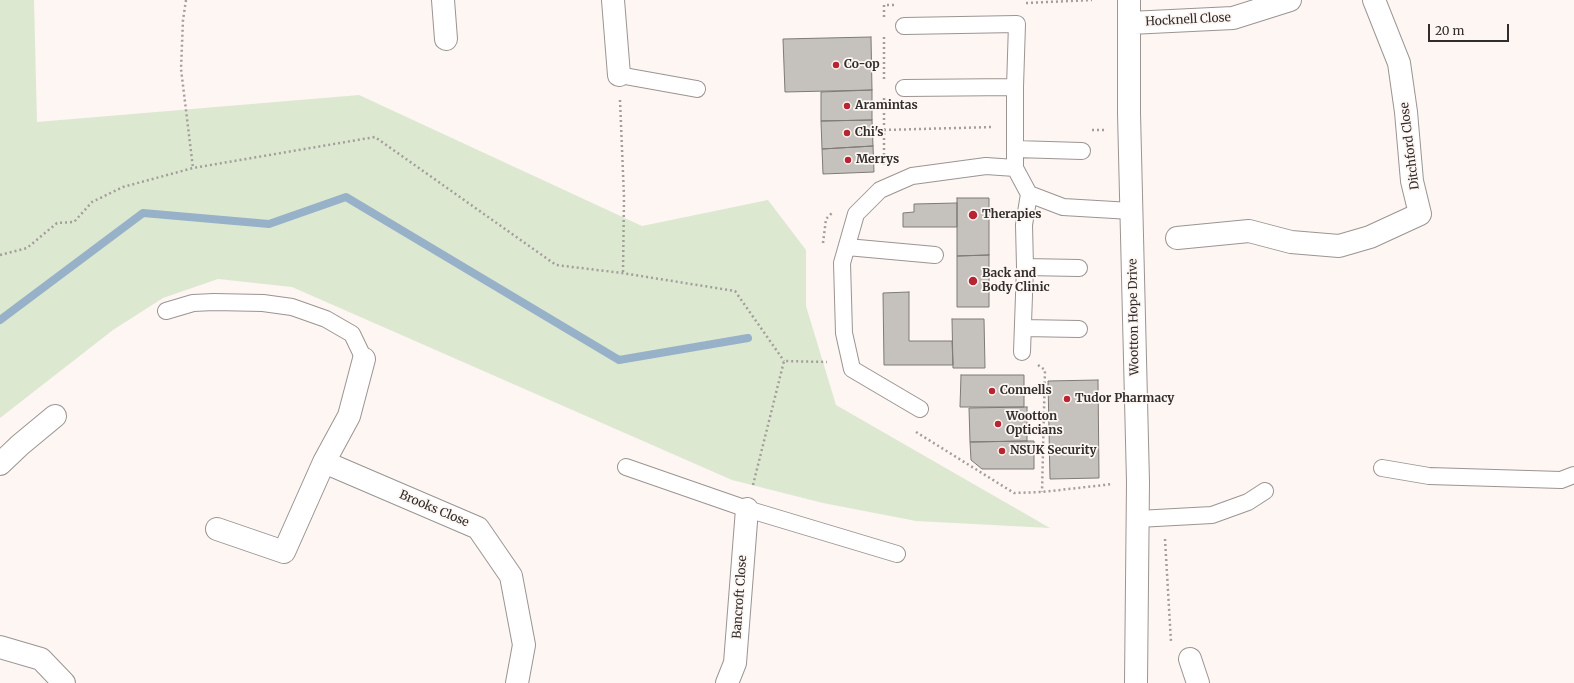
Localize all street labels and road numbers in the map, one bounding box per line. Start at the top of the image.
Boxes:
street label: Hocknell Close [1145,11,1231,29]
street label: Ditchford Close [1397,101,1423,191]
street label: Wootton Hope Drive [1126,258,1142,376]
street label: Brooks Close [397,488,471,530]
street label: Bancroft Close [730,555,750,639]

